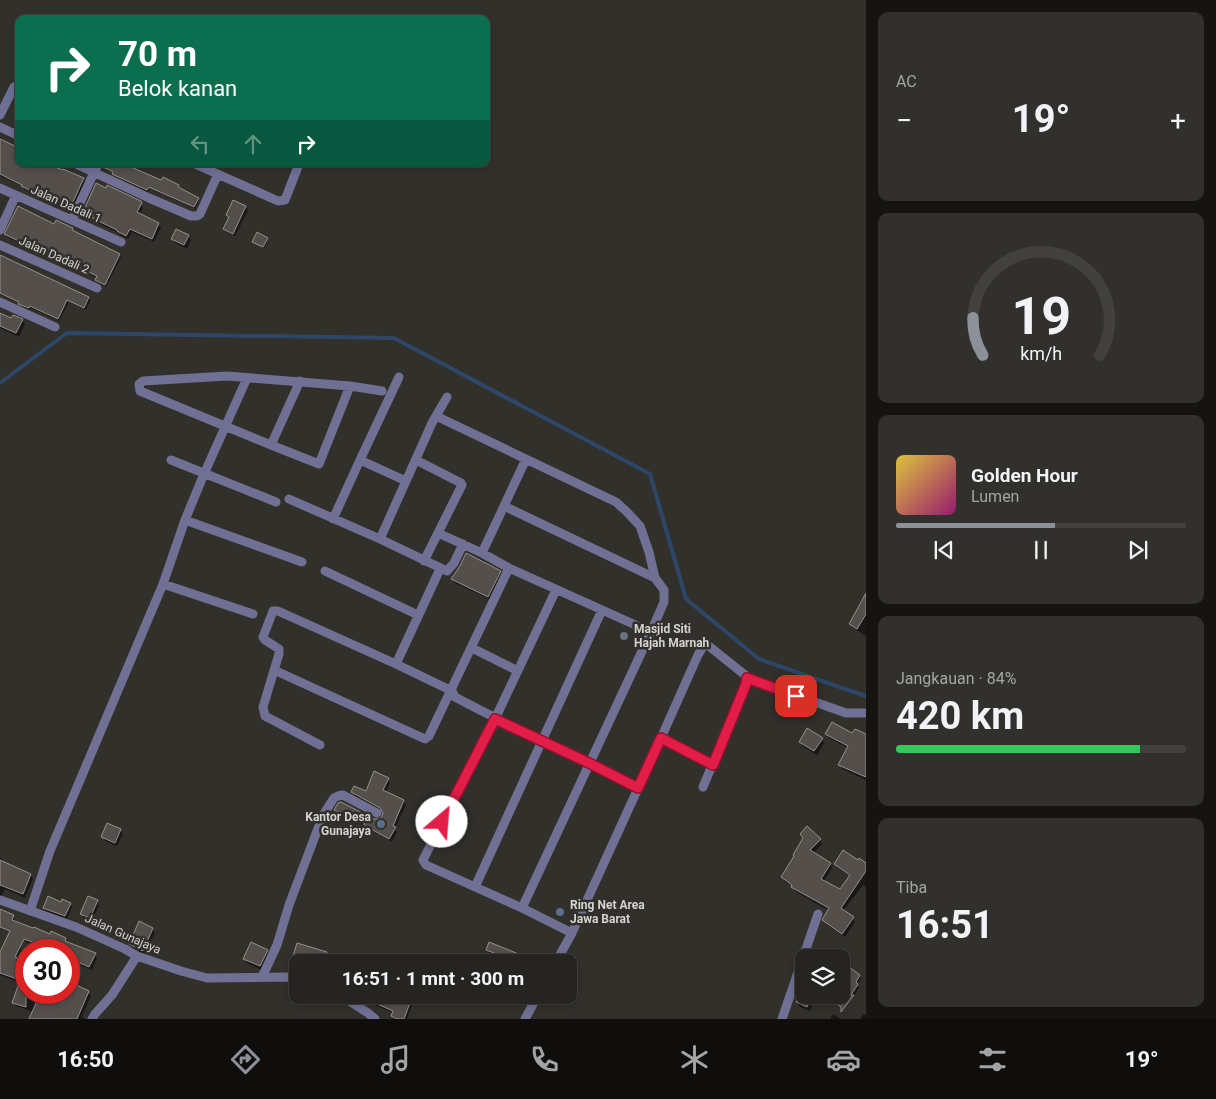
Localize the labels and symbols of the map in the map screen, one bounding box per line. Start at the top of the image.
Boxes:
street label: Jalan Dadali 1 [29,182,103,226]
street label: Jalan Dadali 2 [17,233,92,277]
place label: Masjid Siti Hajah Marnah [634,622,710,650]
marker: Masjid Siti Hajah Marnah [618,630,630,642]
pin [775,675,817,717]
position arrow [415,795,467,847]
place label: Kantor Desa Gunajaya [305,810,372,838]
marker: Kantor Desa Gunajaya [375,818,387,830]
place label: Ring Net Area Jawa Barat [570,898,645,926]
marker: Ring Net Area Jawa Barat [554,906,566,918]
street label: Jalan Gunajaya [83,911,163,957]
speed limit sign: 30 [15,939,80,1004]

